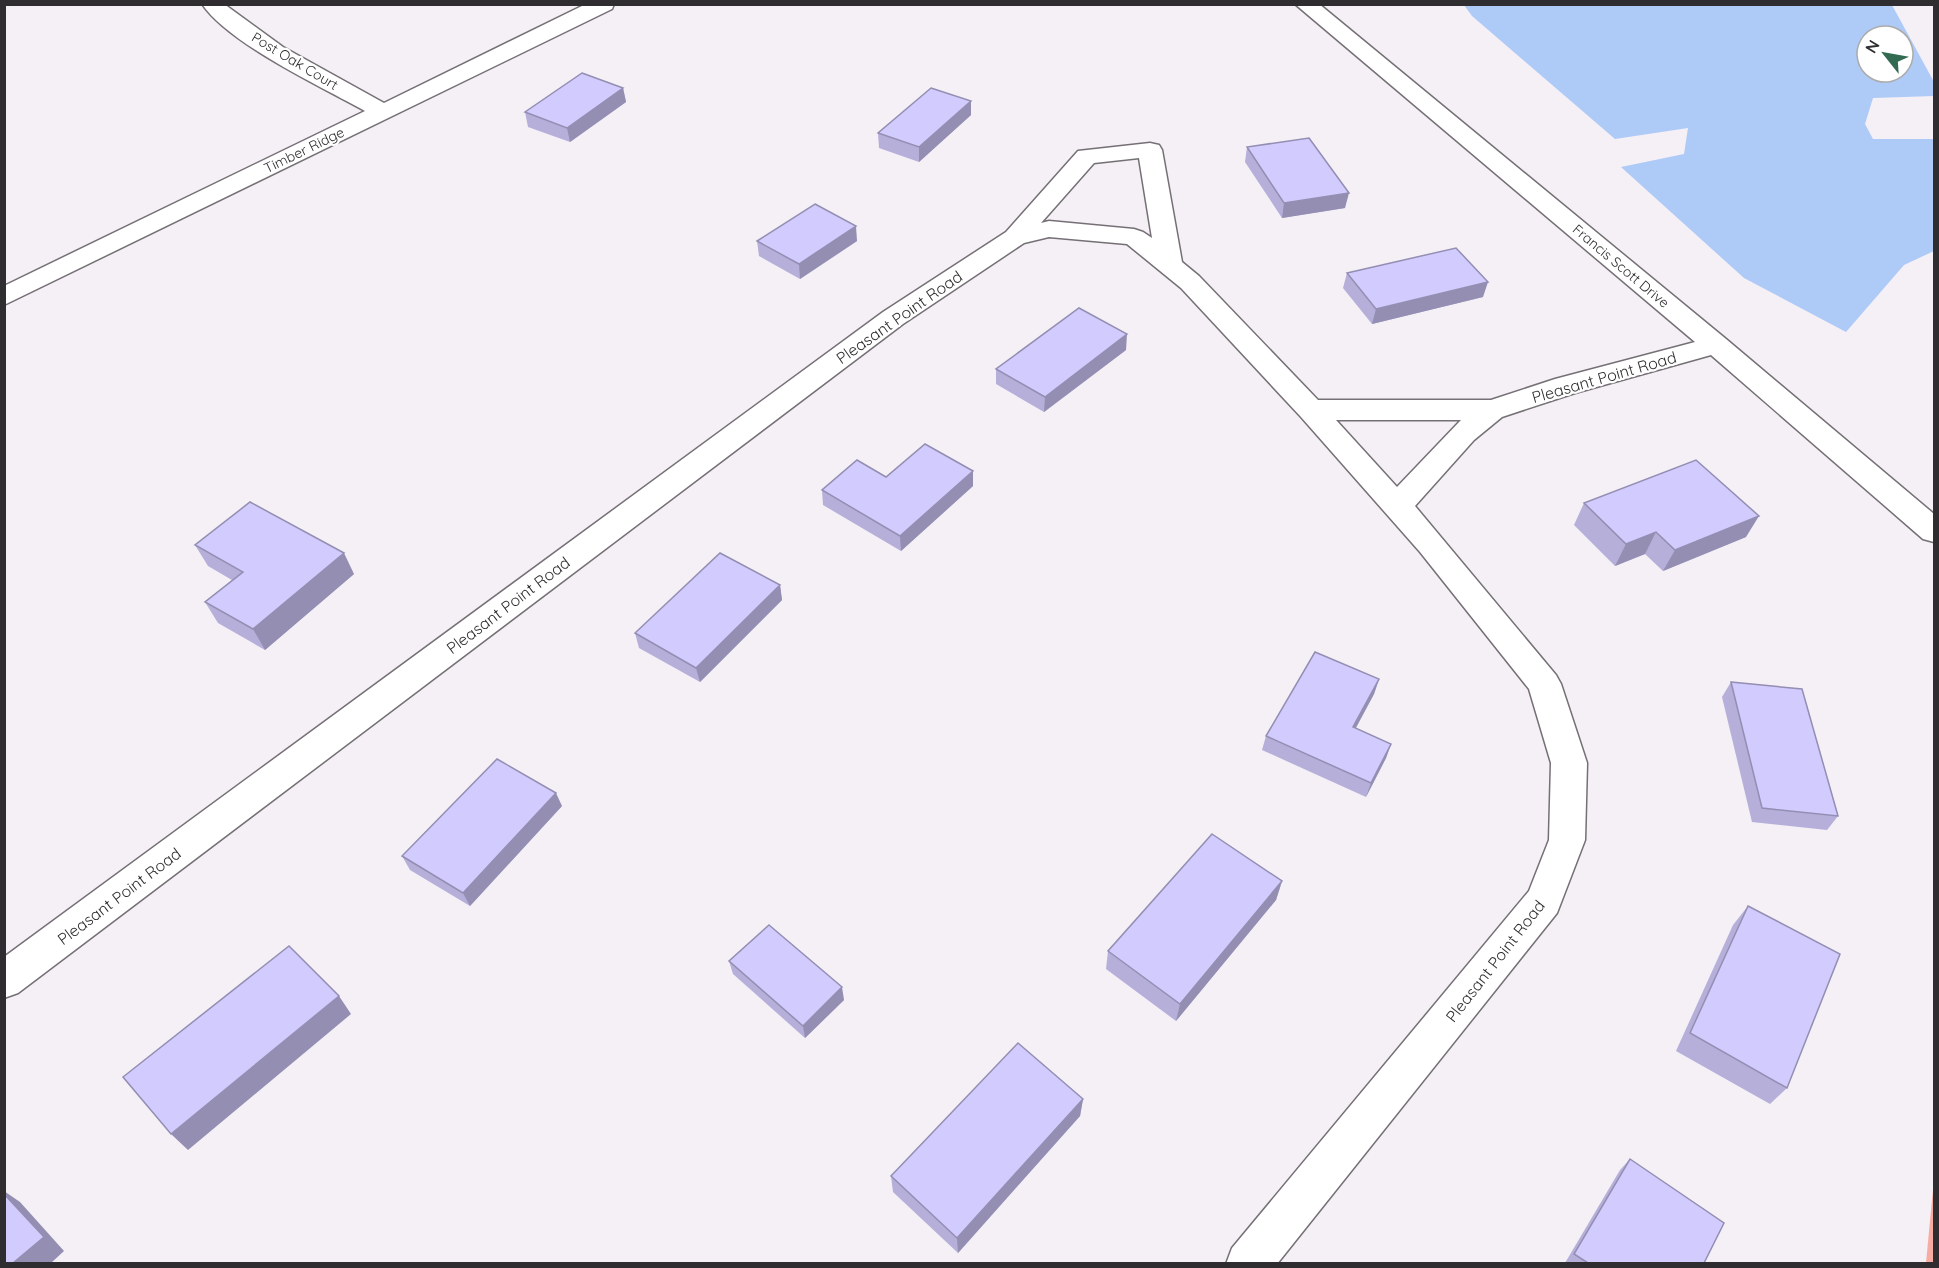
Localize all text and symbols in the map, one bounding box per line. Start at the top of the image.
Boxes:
north arrow [1855,24,1915,84]
street label: Post Oak Court [248,28,342,94]
text: N [1861,36,1884,56]
street label: Timber Ridge [261,123,347,177]
street label: Francis Scott Drive [1569,220,1673,312]
street label: Pleasant Point Road [832,266,966,368]
street label: Pleasant Point Road [1529,347,1679,407]
street label: Pleasant Point Road [442,552,574,658]
street label: Pleasant Point Road [53,843,185,949]
street label: Pleasant Point Road [1441,896,1549,1026]

